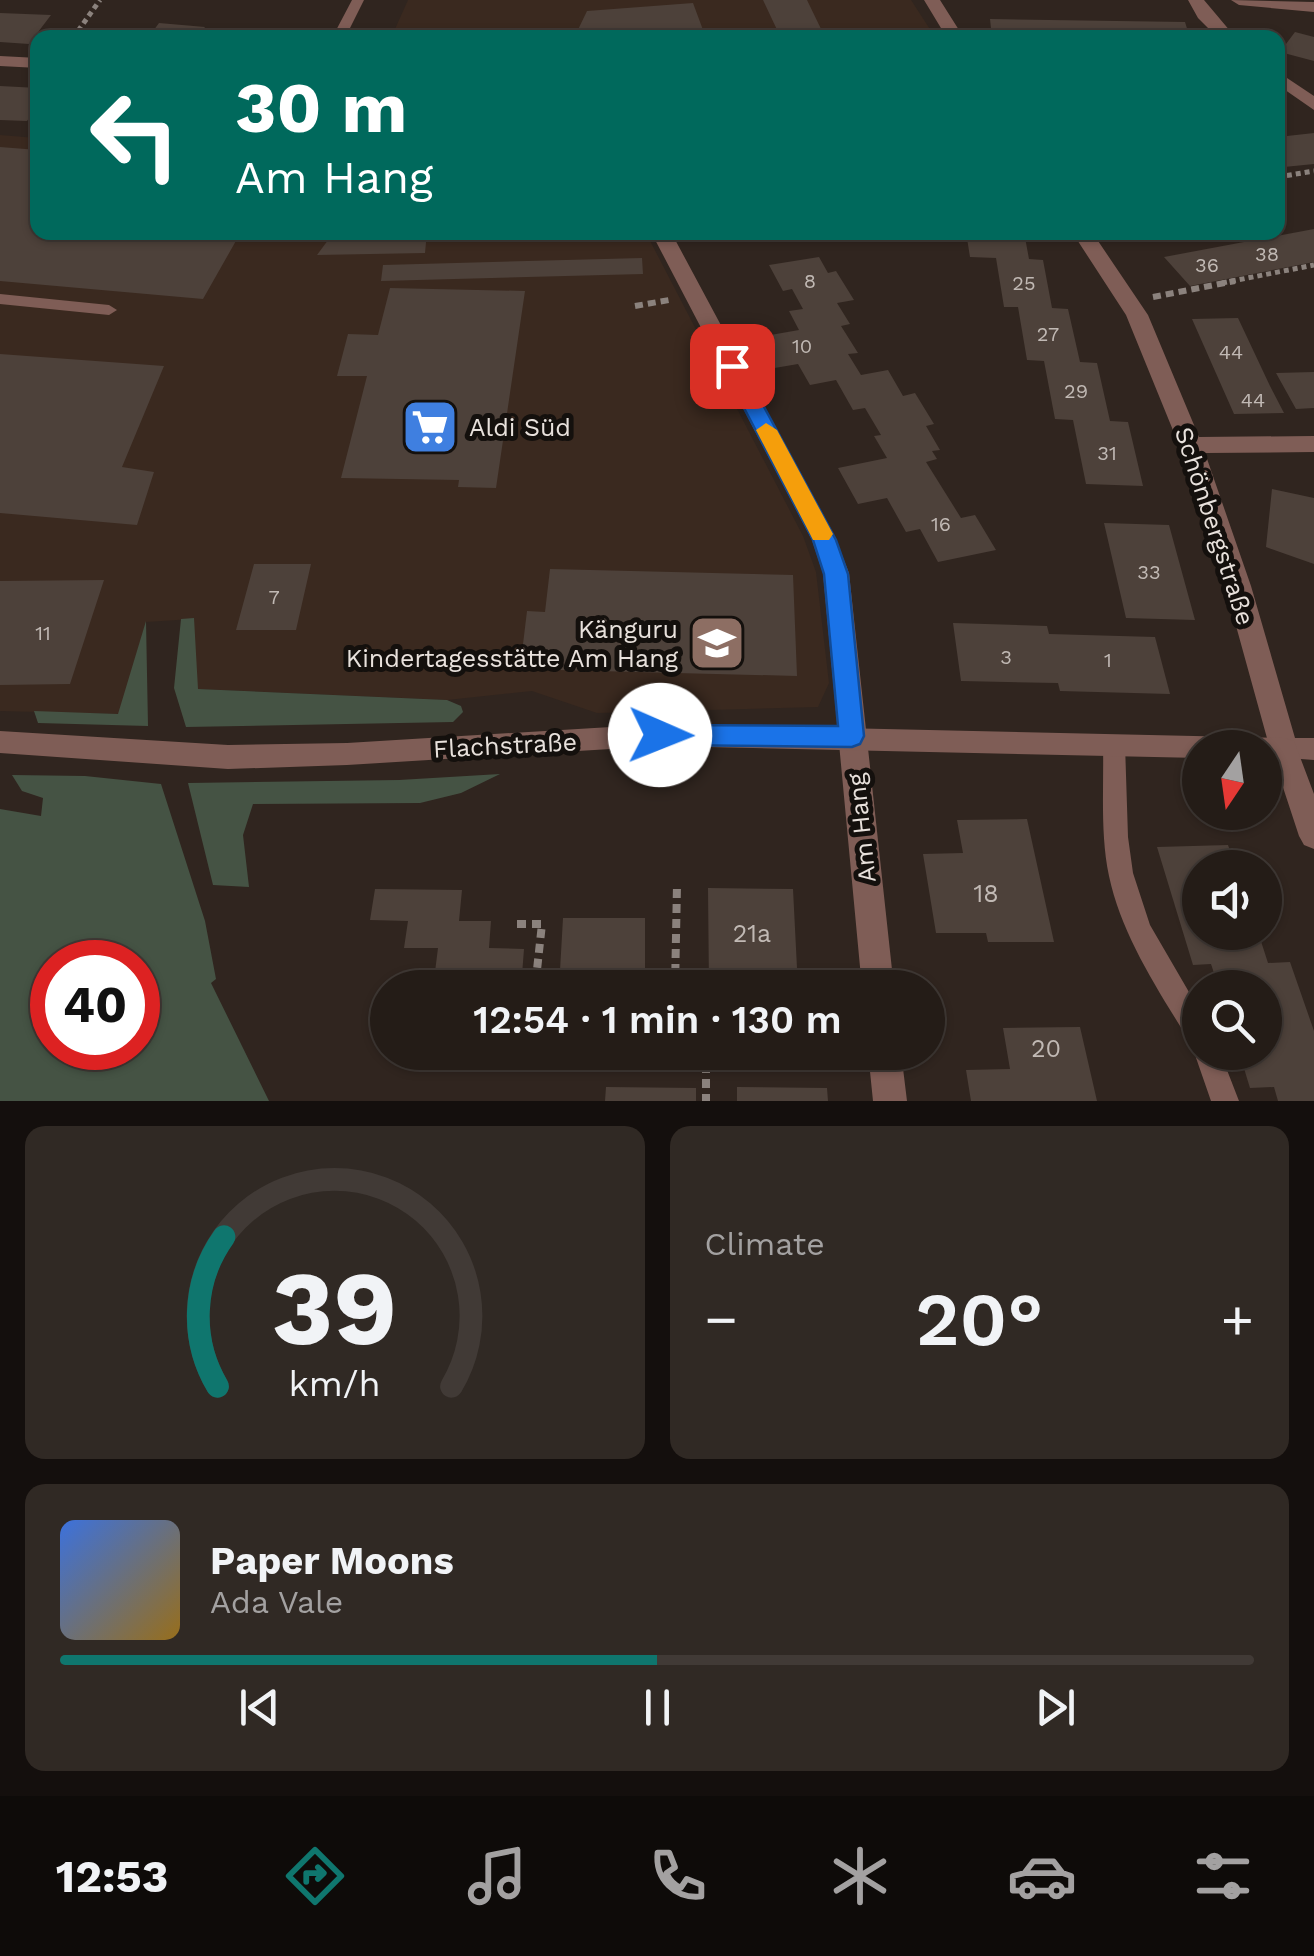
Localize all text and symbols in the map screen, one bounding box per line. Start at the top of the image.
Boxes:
text: 30 m [235,67,407,149]
icon: left [70,70,200,200]
text: Am Hang [235,151,433,204]
house number: 38 [1255,242,1279,266]
house number: 36 [1195,253,1219,277]
house number: 8 [804,269,816,293]
house number: 25 [1012,271,1036,295]
house number: 27 [1037,322,1059,346]
pin [690,324,775,409]
house number: 10 [792,334,812,358]
icon: arrive [705,339,760,394]
house number: 44 [1219,340,1243,364]
house number: 29 [1064,379,1088,403]
house number: 44 [1241,388,1265,412]
supermarket icon: Aldi Süd [400,397,460,457]
place label: Aldi Süd [469,413,571,442]
street label: Schönbergstraße [1169,423,1260,629]
house number: 31 [1097,441,1117,465]
house number: 16 [931,512,951,536]
house number: 33 [1137,560,1161,584]
house number: 7 [268,585,280,609]
school or university icon: Känguru Kindertagesstätte Am Hang [687,613,747,673]
place label: Känguru Kindertagesstätte Am Hang [346,615,679,673]
house number: 11 [35,621,51,645]
house number: 3 [1000,645,1012,669]
house number: 1 [1104,648,1112,672]
position arrow [608,683,712,787]
street label: Flachstraße [432,727,578,764]
north arrow [1182,730,1282,830]
map controls [1182,730,1282,1070]
street label: Am Hang [841,771,882,884]
button: sound [1182,850,1282,950]
house number: 18 [973,879,999,908]
house number: 21a [733,919,771,948]
speed limit sign: 40 [30,940,160,1070]
button: search [1182,970,1282,1070]
text: 12:54 · 1 min · 130 m [473,998,842,1042]
house number: 20 [1031,1034,1061,1063]
text: Climate [705,1225,825,1263]
text: 39 [272,1247,398,1369]
text: 20° [915,1275,1043,1363]
text: − [705,1287,738,1351]
text: + [1221,1287,1254,1351]
text: km/h [289,1363,381,1405]
text: Paper Moons [210,1539,454,1583]
text: Ada Vale [210,1583,343,1621]
icon: previous [232,1680,287,1735]
icon: pause [630,1680,685,1735]
icon: next [1028,1680,1083,1735]
icon: directions [280,1841,350,1911]
icon: music [462,1841,532,1911]
icon: phone [643,1841,713,1911]
icon: climate [825,1841,895,1911]
icon: car [1007,1841,1077,1911]
icon: filters [1188,1841,1258,1911]
text: 12:53 [56,1850,169,1903]

